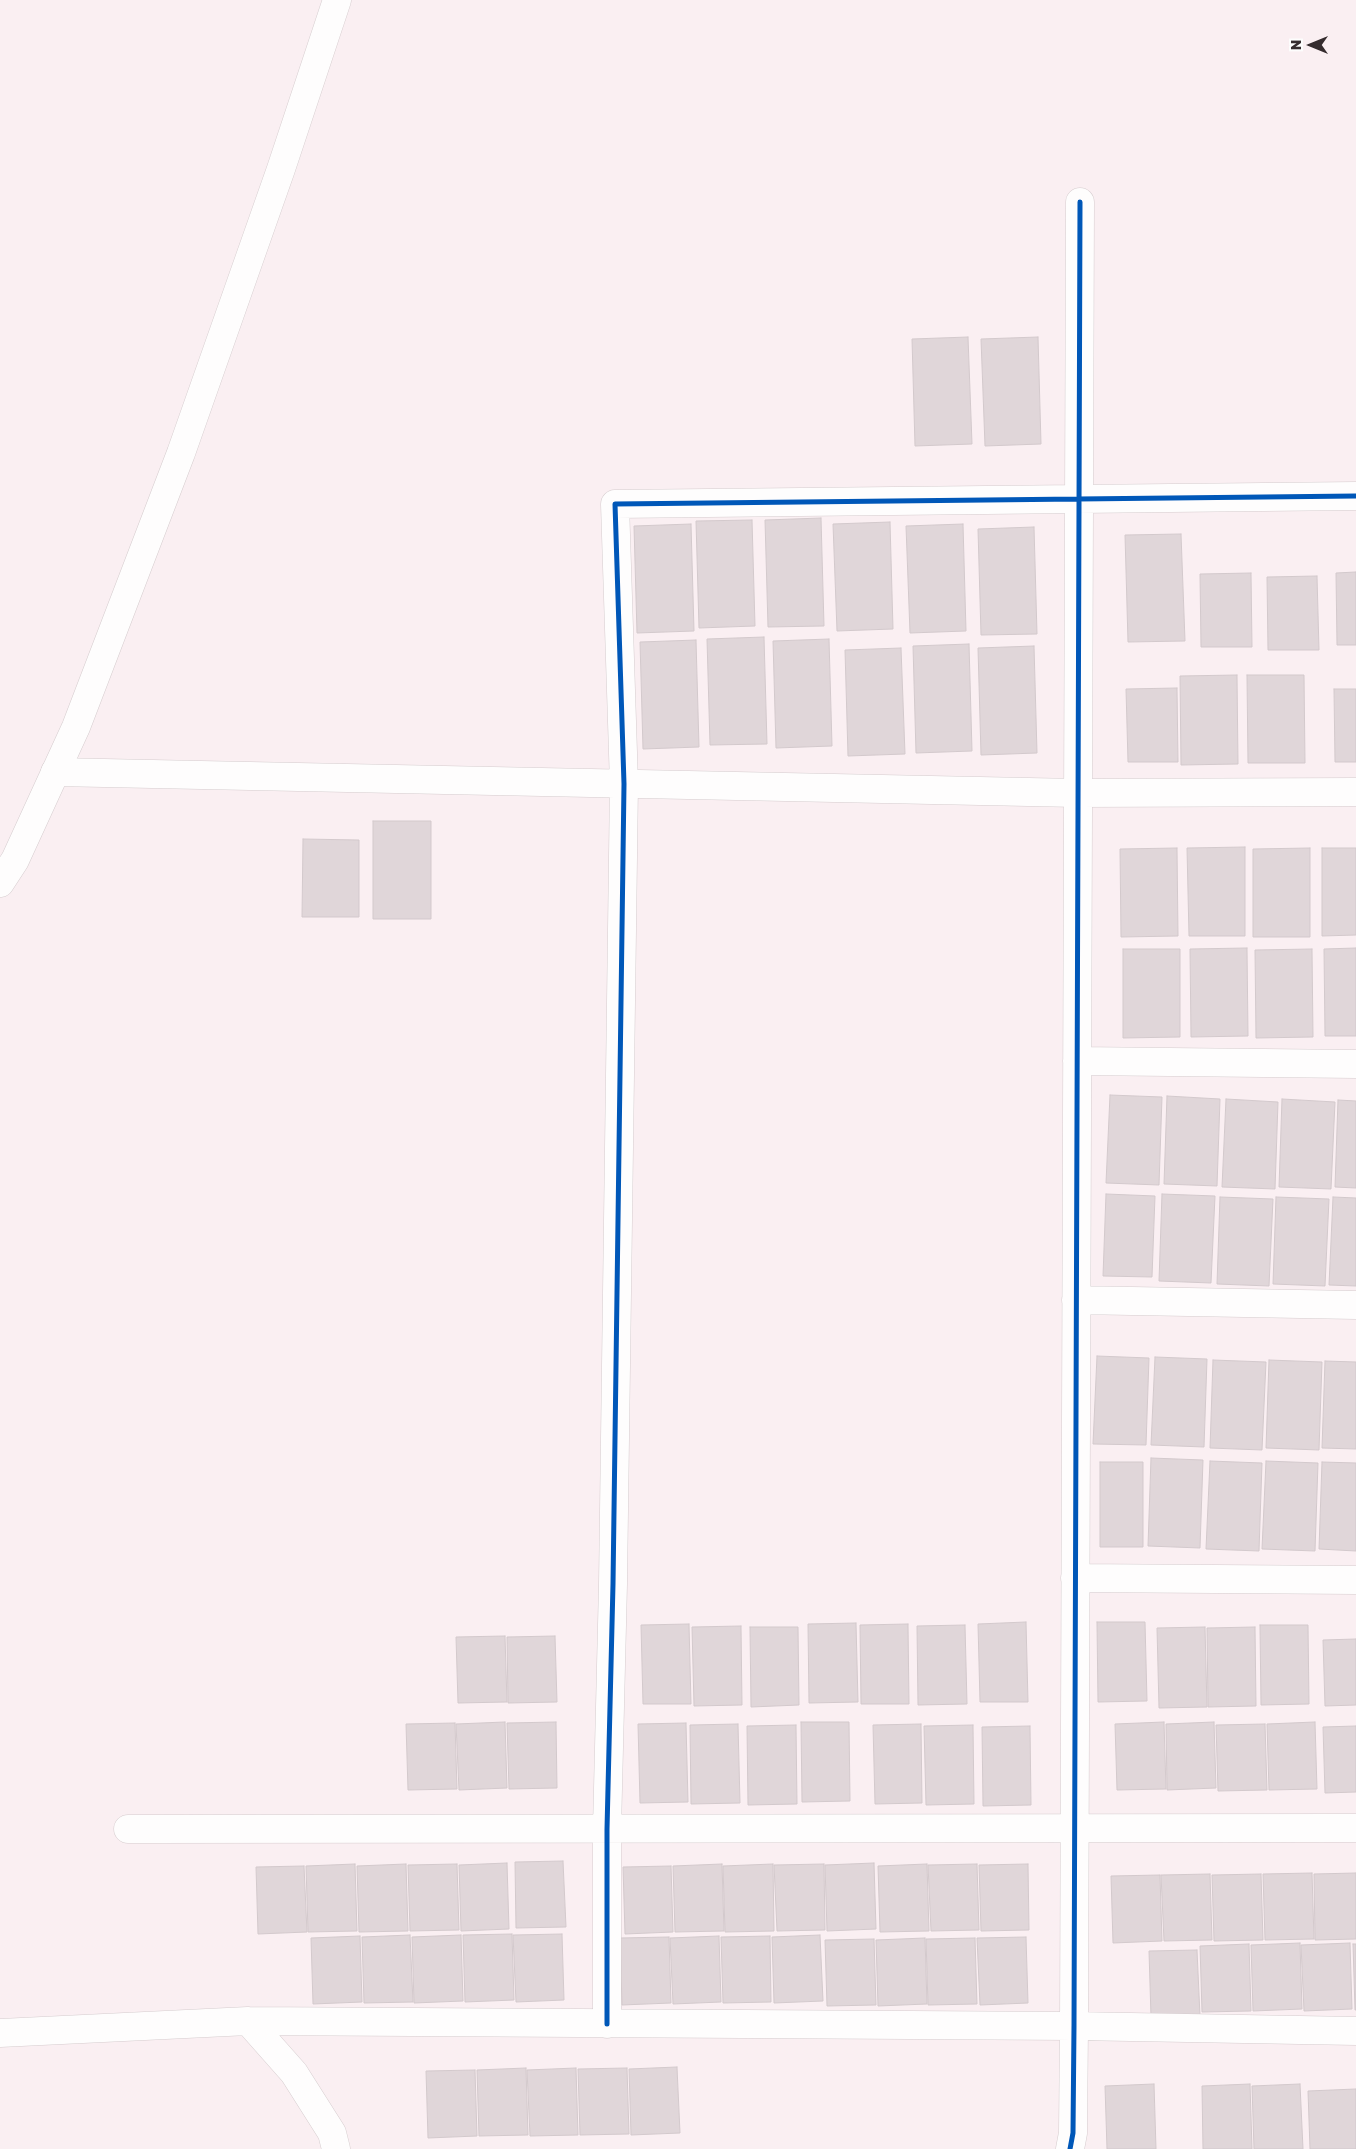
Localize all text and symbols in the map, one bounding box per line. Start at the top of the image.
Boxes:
north arrow [1286,20,1336,70]
text: N [1287,40,1304,50]

